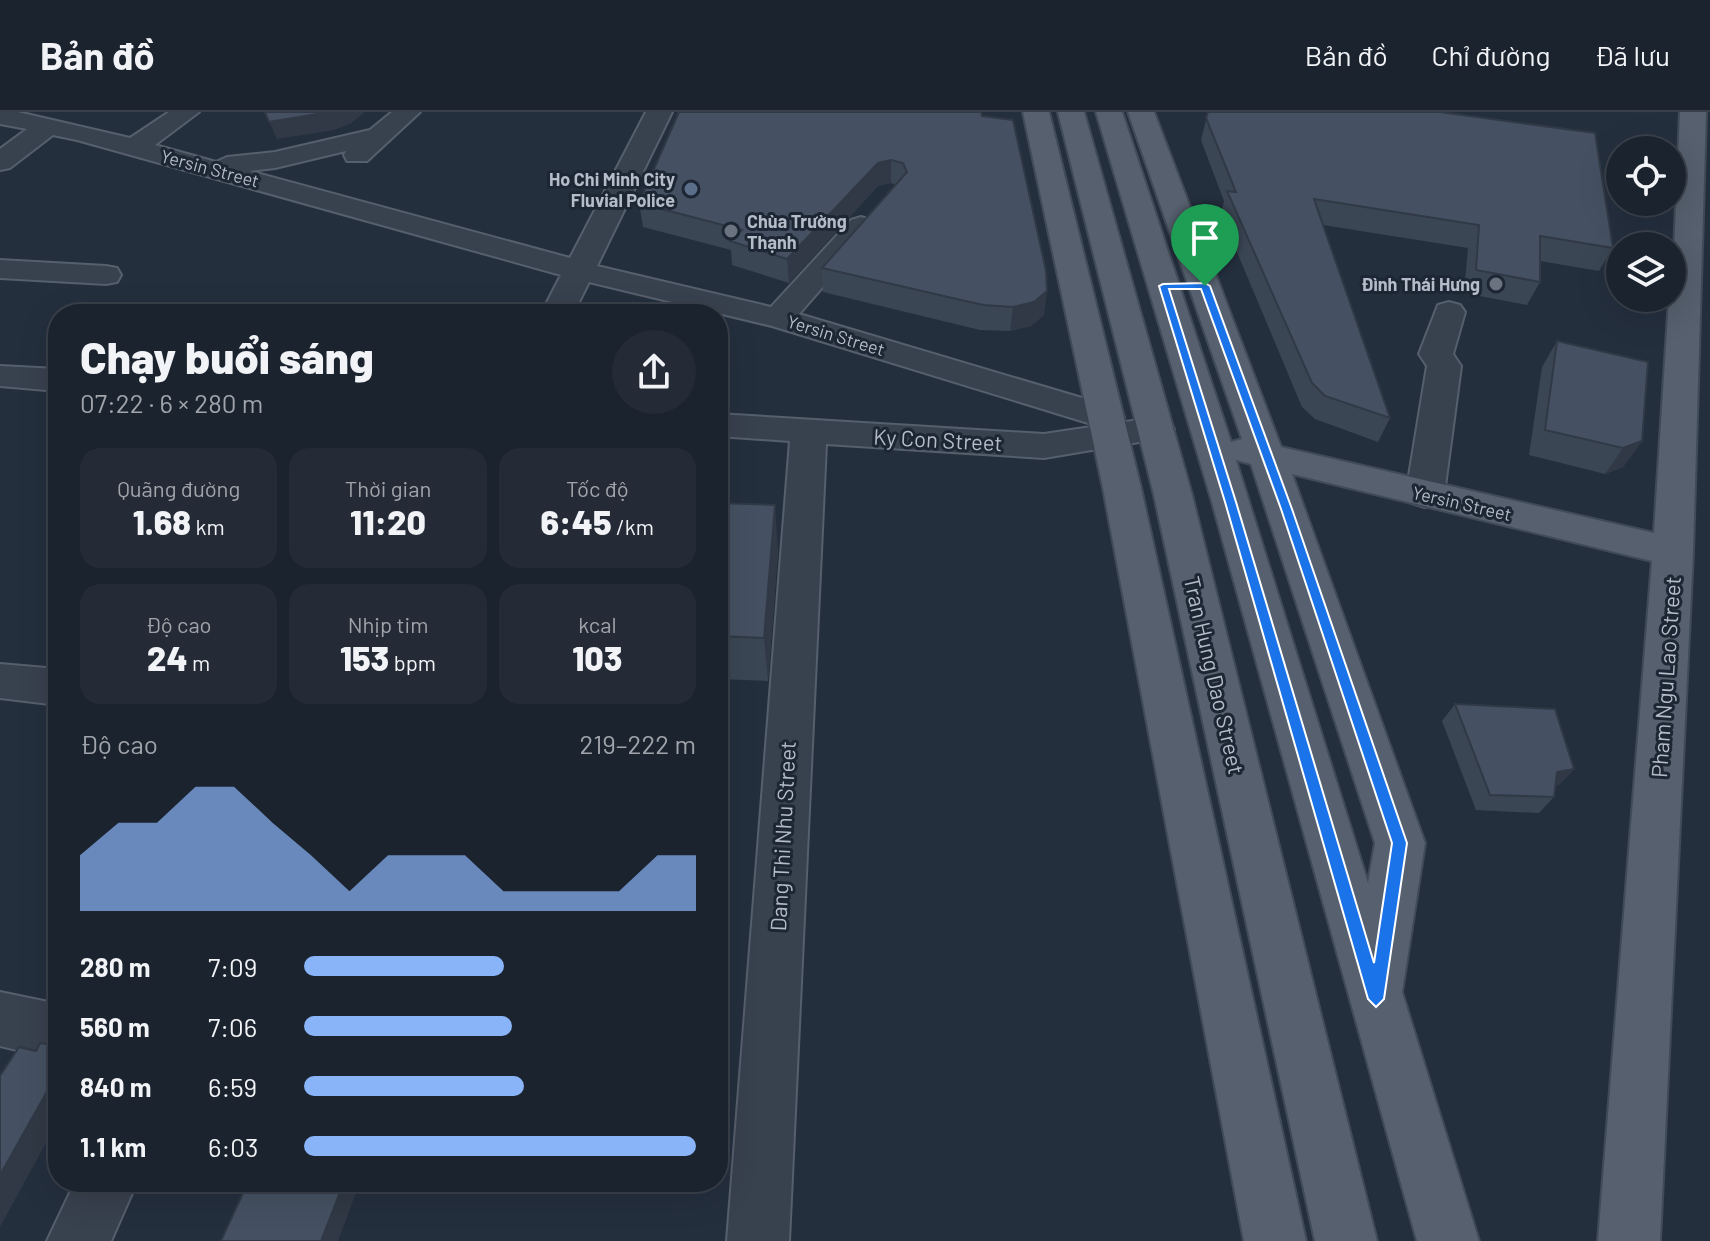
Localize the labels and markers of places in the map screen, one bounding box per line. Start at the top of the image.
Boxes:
place label: Ho Chi Minh City Fluvial Police [549,168,675,211]
marker: Ho Chi Minh City Fluvial Police [682,180,700,198]
pin [1171,204,1239,286]
place label: Chùa Trường Thạnh [747,210,847,253]
marker: Chùa Trường Thạnh [722,222,740,240]
place label: Đình Thái Hưng [1361,273,1480,295]
marker: Đình Thái Hưng [1487,275,1505,293]

